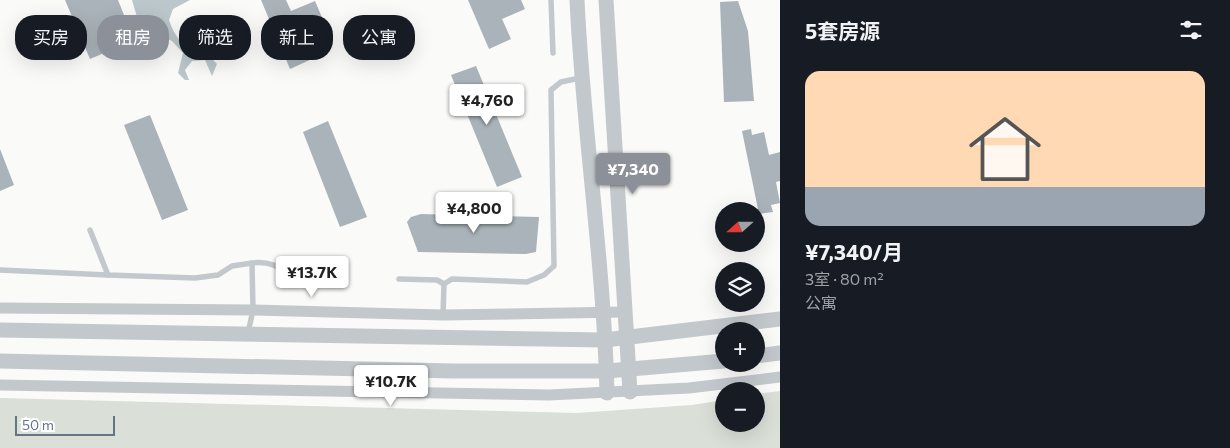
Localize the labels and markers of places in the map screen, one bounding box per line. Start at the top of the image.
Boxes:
pin: ¥4,760 [446,84,528,126]
pin: ¥7,340 [592,152,674,195]
pin: ¥4,800 [433,192,515,234]
pin: ¥13.7K [271,256,353,298]
pin: ¥10.7K [350,364,432,407]

